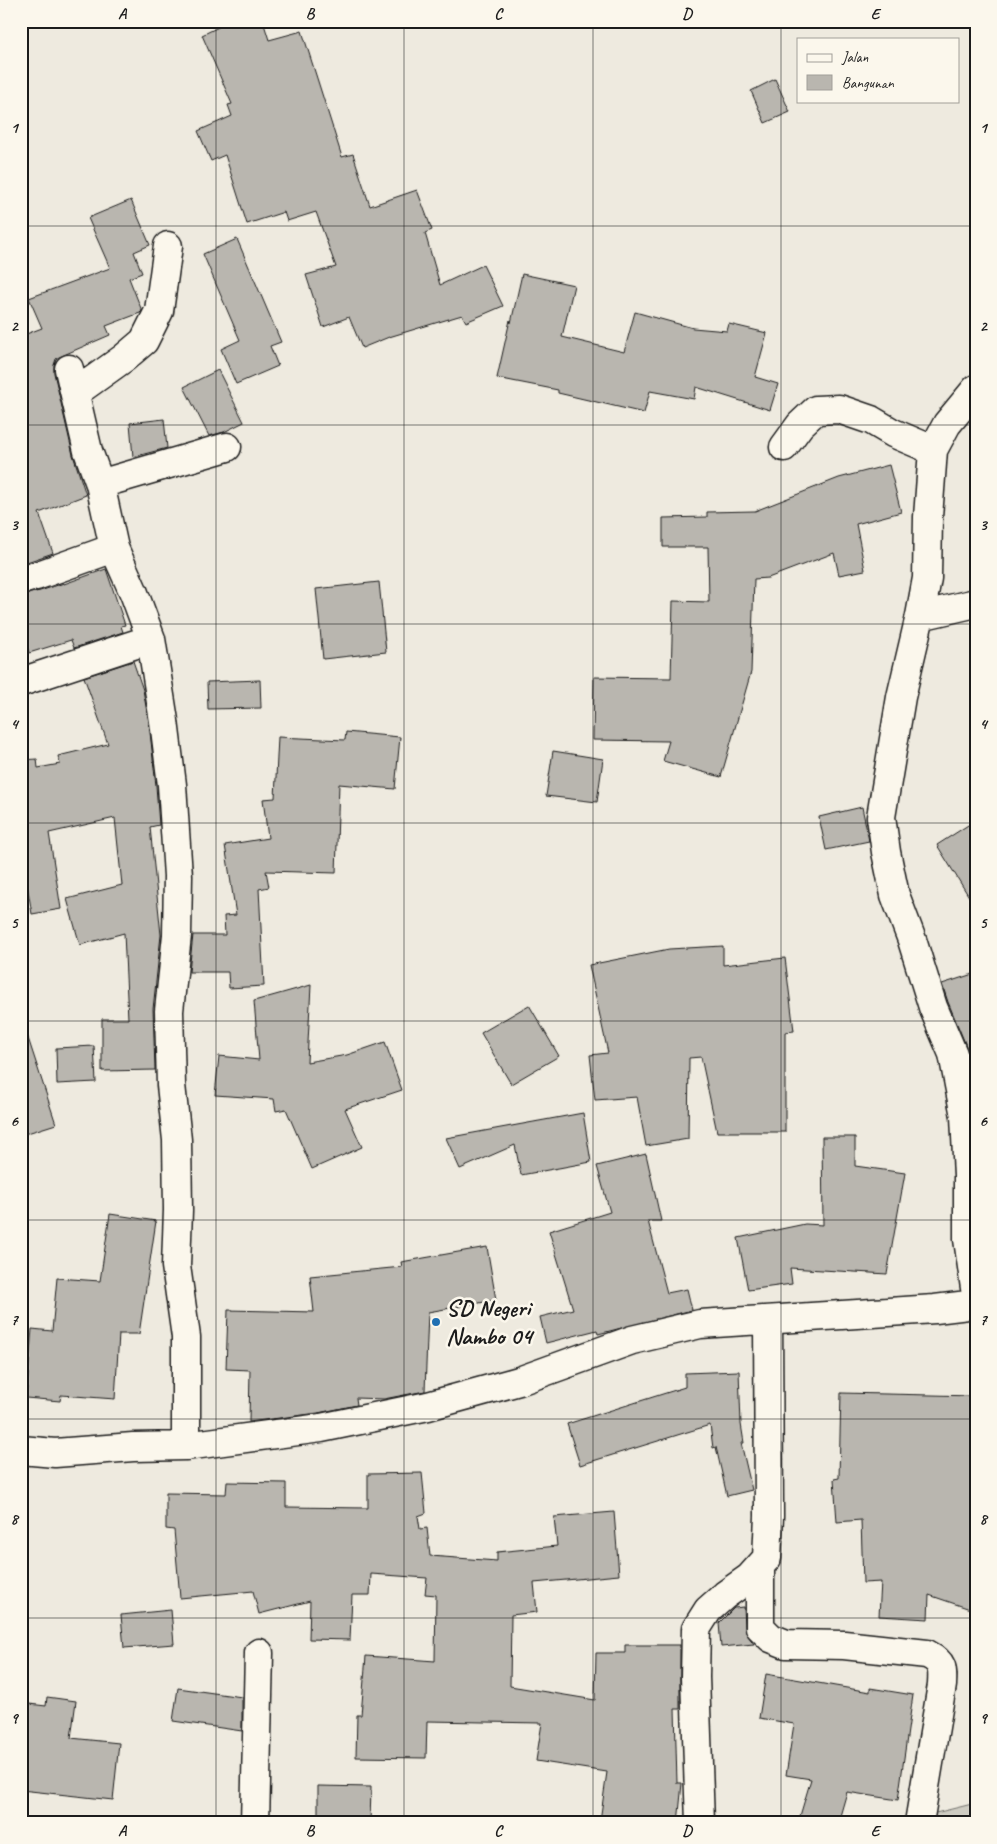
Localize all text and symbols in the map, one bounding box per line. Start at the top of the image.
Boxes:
text: A [118,4,128,24]
text: B [306,4,316,24]
text: C [494,4,504,24]
text: D [682,4,693,24]
text: E [871,4,882,24]
legend [797,38,960,102]
text: Jalan [841,48,869,67]
text: Bangunan [842,74,895,93]
text: 1 [10,118,19,138]
text: 1 [979,118,988,138]
text: 2 [10,316,19,336]
text: 2 [979,316,988,336]
text: 3 [10,515,19,535]
text: 3 [979,515,988,535]
text: 4 [10,714,19,734]
text: 4 [979,714,988,734]
text: 5 [11,913,20,933]
text: 5 [980,913,989,933]
text: 6 [10,1111,19,1131]
text: 6 [979,1111,988,1131]
place label: SD Negeri Nambo 04 [446,1293,535,1351]
text: 7 [10,1310,19,1330]
text: 7 [979,1310,988,1330]
marker: SD Negeri Nambo 04 [430,1316,442,1328]
text: 8 [10,1509,19,1529]
text: 8 [979,1509,988,1529]
text: 9 [10,1708,19,1728]
text: 9 [979,1708,988,1728]
text: A [118,1821,128,1841]
text: B [306,1821,316,1841]
text: C [494,1821,504,1841]
text: D [682,1821,693,1841]
text: E [871,1821,882,1841]

